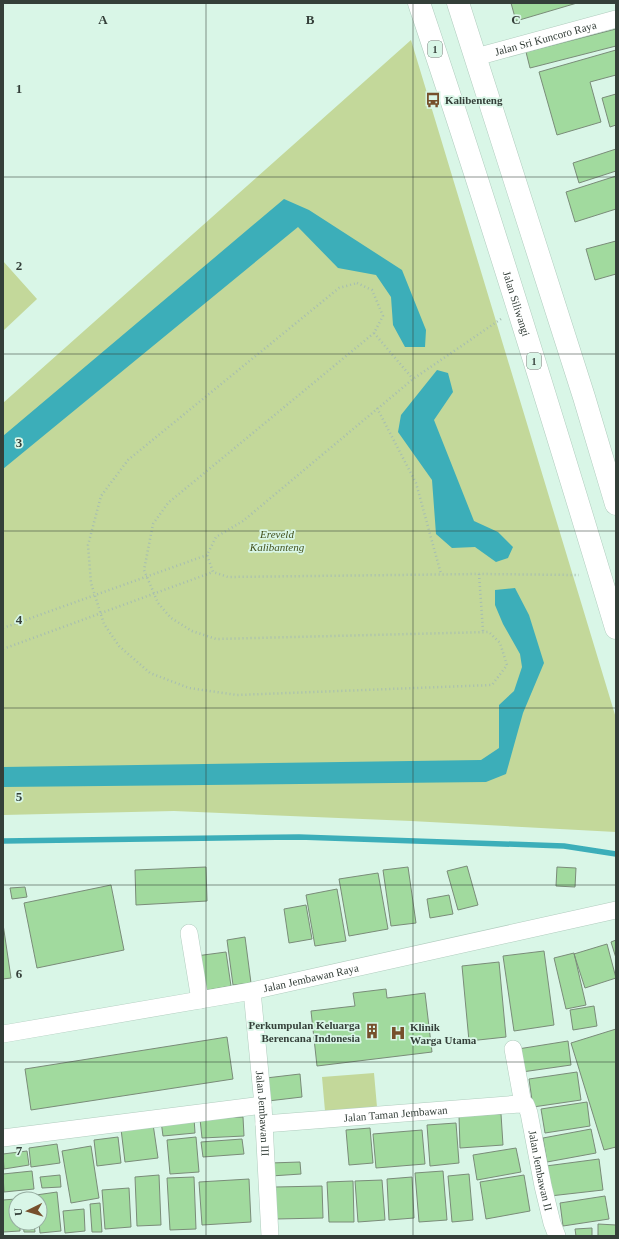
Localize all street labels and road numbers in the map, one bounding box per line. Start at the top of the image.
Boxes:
street label: Jalan Sri Kuncoro Raya [493,19,598,58]
road number: 1 [428,41,442,57]
street label: Jalan Siliwangi [501,269,532,338]
road number: 1 [527,353,541,369]
street label: Jalan Jembawan Raya [262,961,360,994]
street label: Jalan Jembawan III [254,1070,272,1157]
street label: Jalan Taman Jembawan [343,1104,449,1124]
street label: Jalan Jembawan II [526,1129,555,1212]

